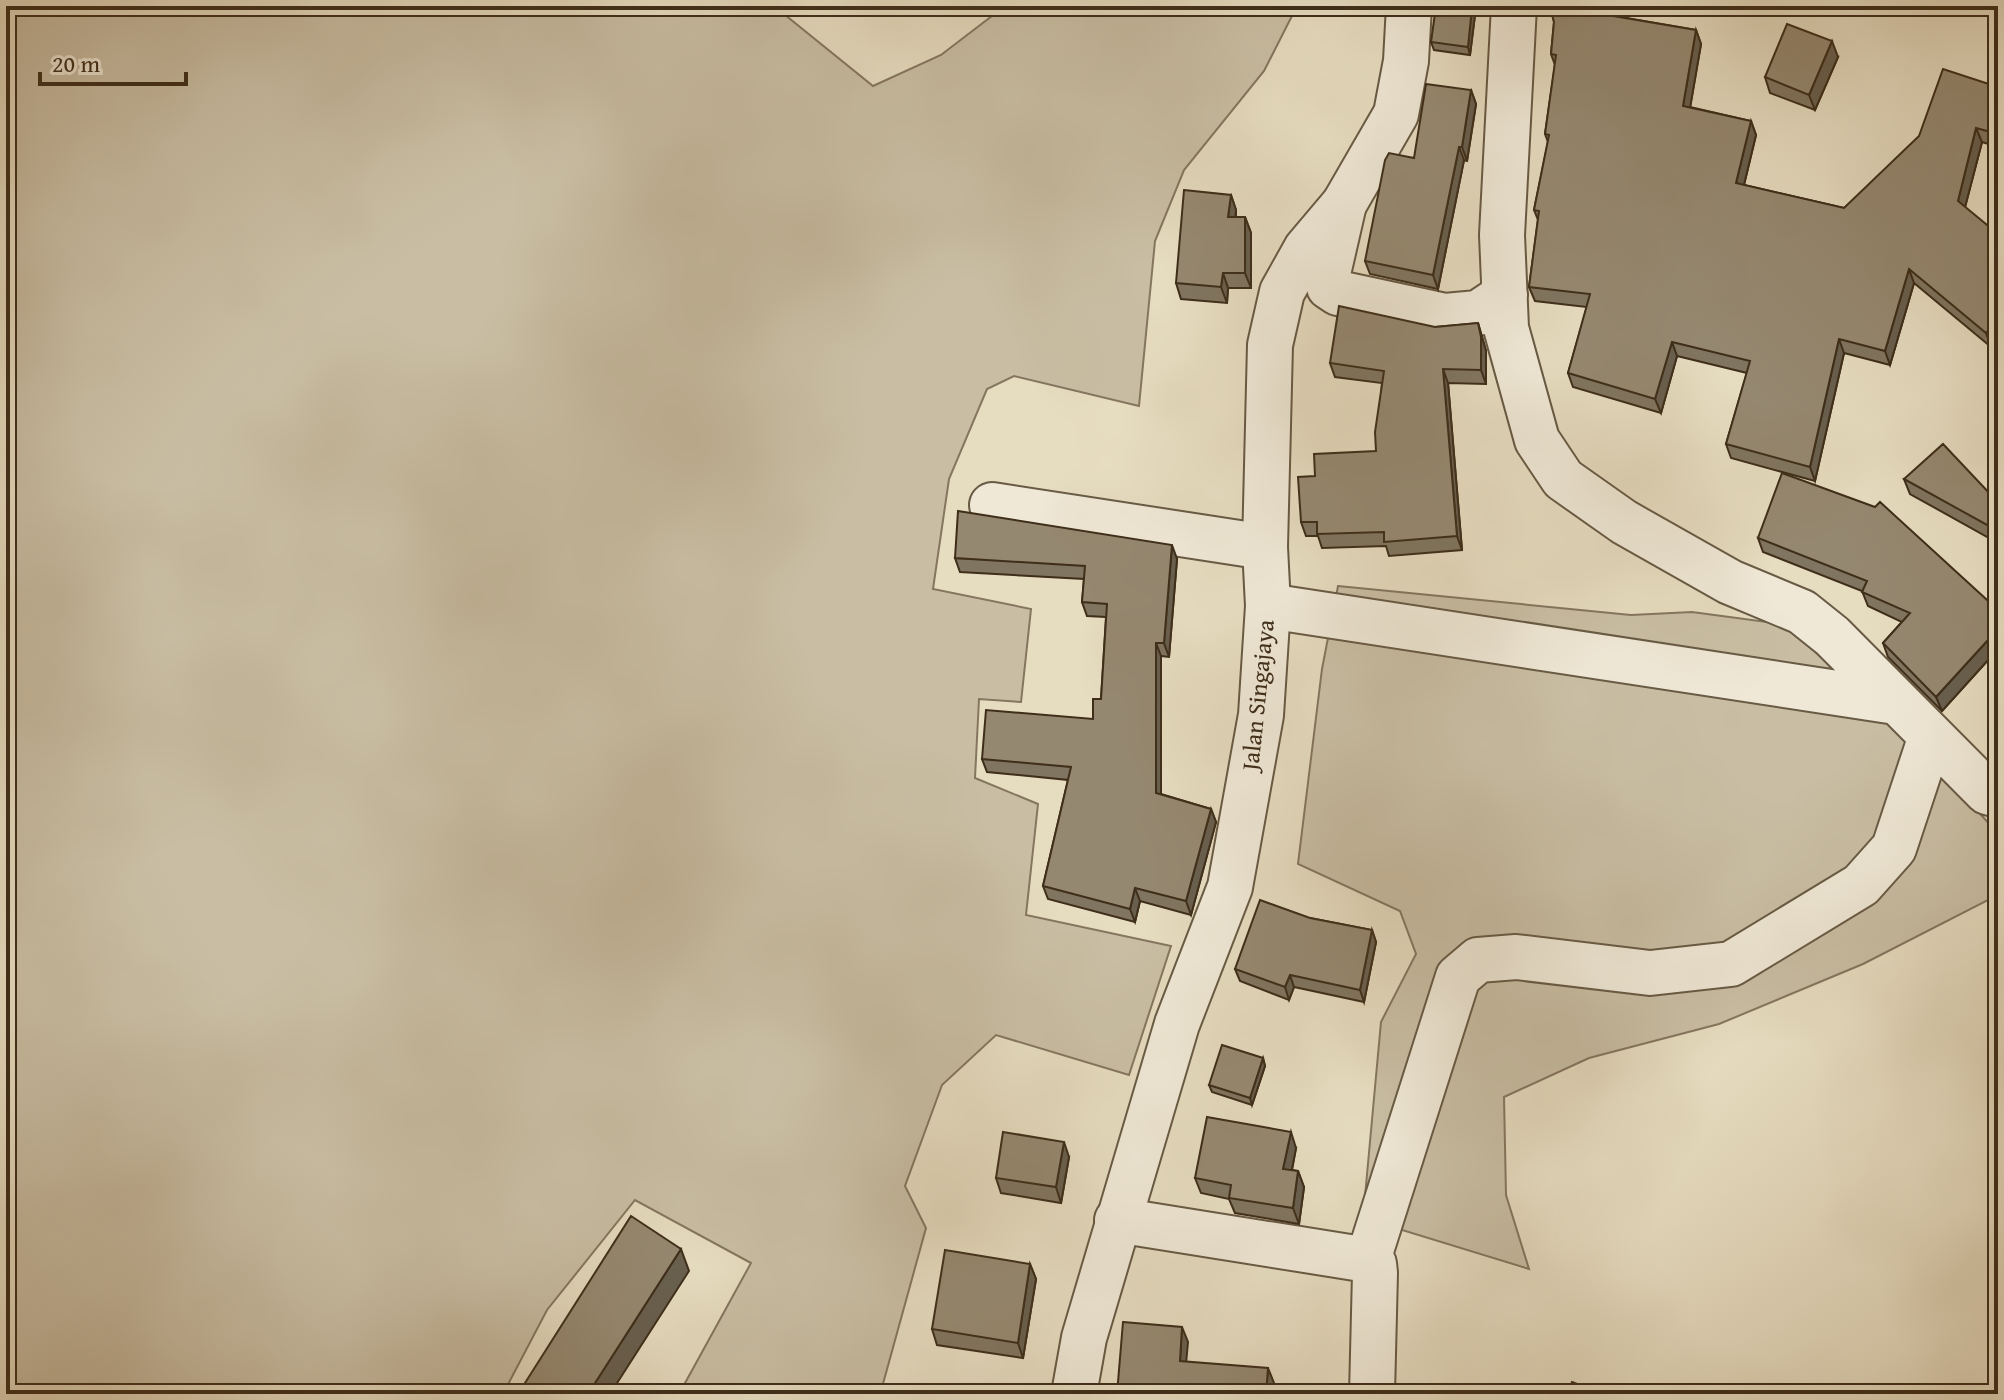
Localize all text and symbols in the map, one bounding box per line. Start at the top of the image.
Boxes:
scale bar [40,36,186,86]
text: 20 m [52,46,100,81]
street label: Jalan Singajaya [1232,617,1283,775]

